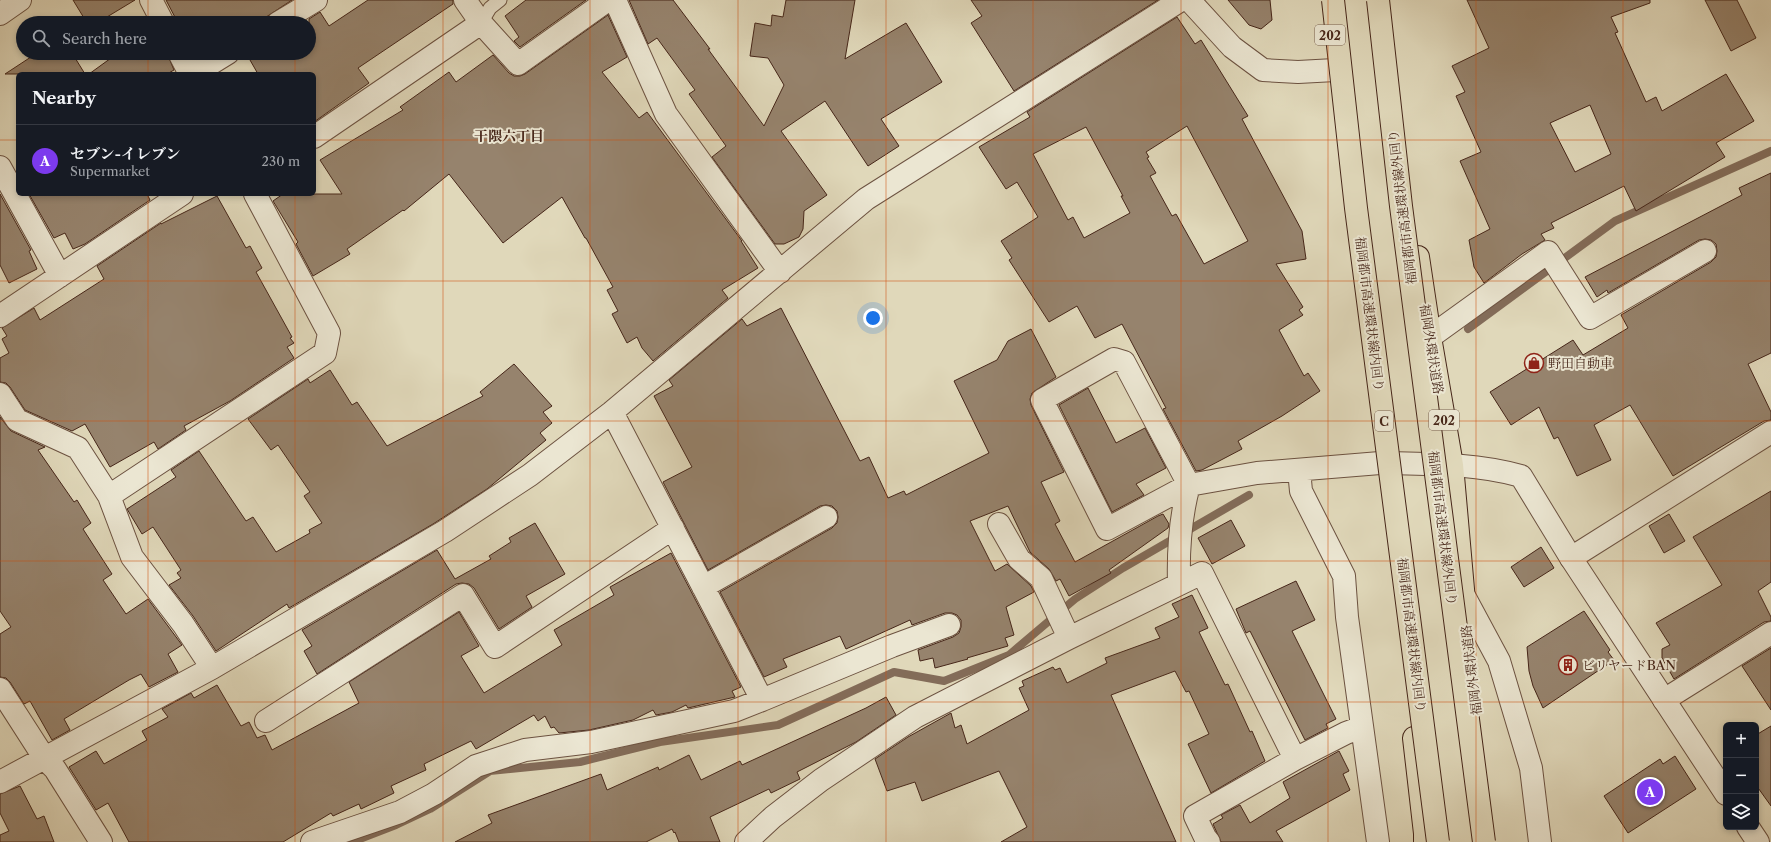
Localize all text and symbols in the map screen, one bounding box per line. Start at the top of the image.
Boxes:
search box [16,16,316,60]
road number: 202 [1315,25,1345,45]
icon: search [30,27,52,49]
text: Search here [62,29,147,48]
text: Nearby [32,88,96,108]
district label: 干隈六丁目 [474,127,544,145]
street label: 福岡都市高速環状線外回り [1385,129,1419,285]
text: セブン-イレブン [70,144,180,163]
text: A [40,153,50,169]
text: 230 m [262,153,300,169]
text: Supermarket [70,163,150,179]
street label: 福岡都市高速環状線内回り [1353,236,1387,392]
street label: 福岡外環状道路 [1417,303,1447,395]
your location [863,308,883,328]
shop icon: 野田自動車 [1523,352,1545,374]
place label: 野田自動車 [1548,355,1613,371]
road number: 202 [1429,410,1459,430]
road number: C [1375,411,1393,431]
street label: 福岡都市高速環状線外回り [1426,450,1460,606]
street label: 福岡都市高速環状線内回り [1395,557,1429,713]
street label: 福岡外環状道路 [1458,624,1484,716]
building icon: ビリヤードBAN [1557,654,1579,676]
place label: ビリヤードBAN [1582,657,1676,673]
map controls [1723,722,1759,830]
button: + [1723,722,1759,758]
button: − [1723,758,1759,794]
pin: A [1637,777,1663,807]
button: layers [1723,794,1759,830]

